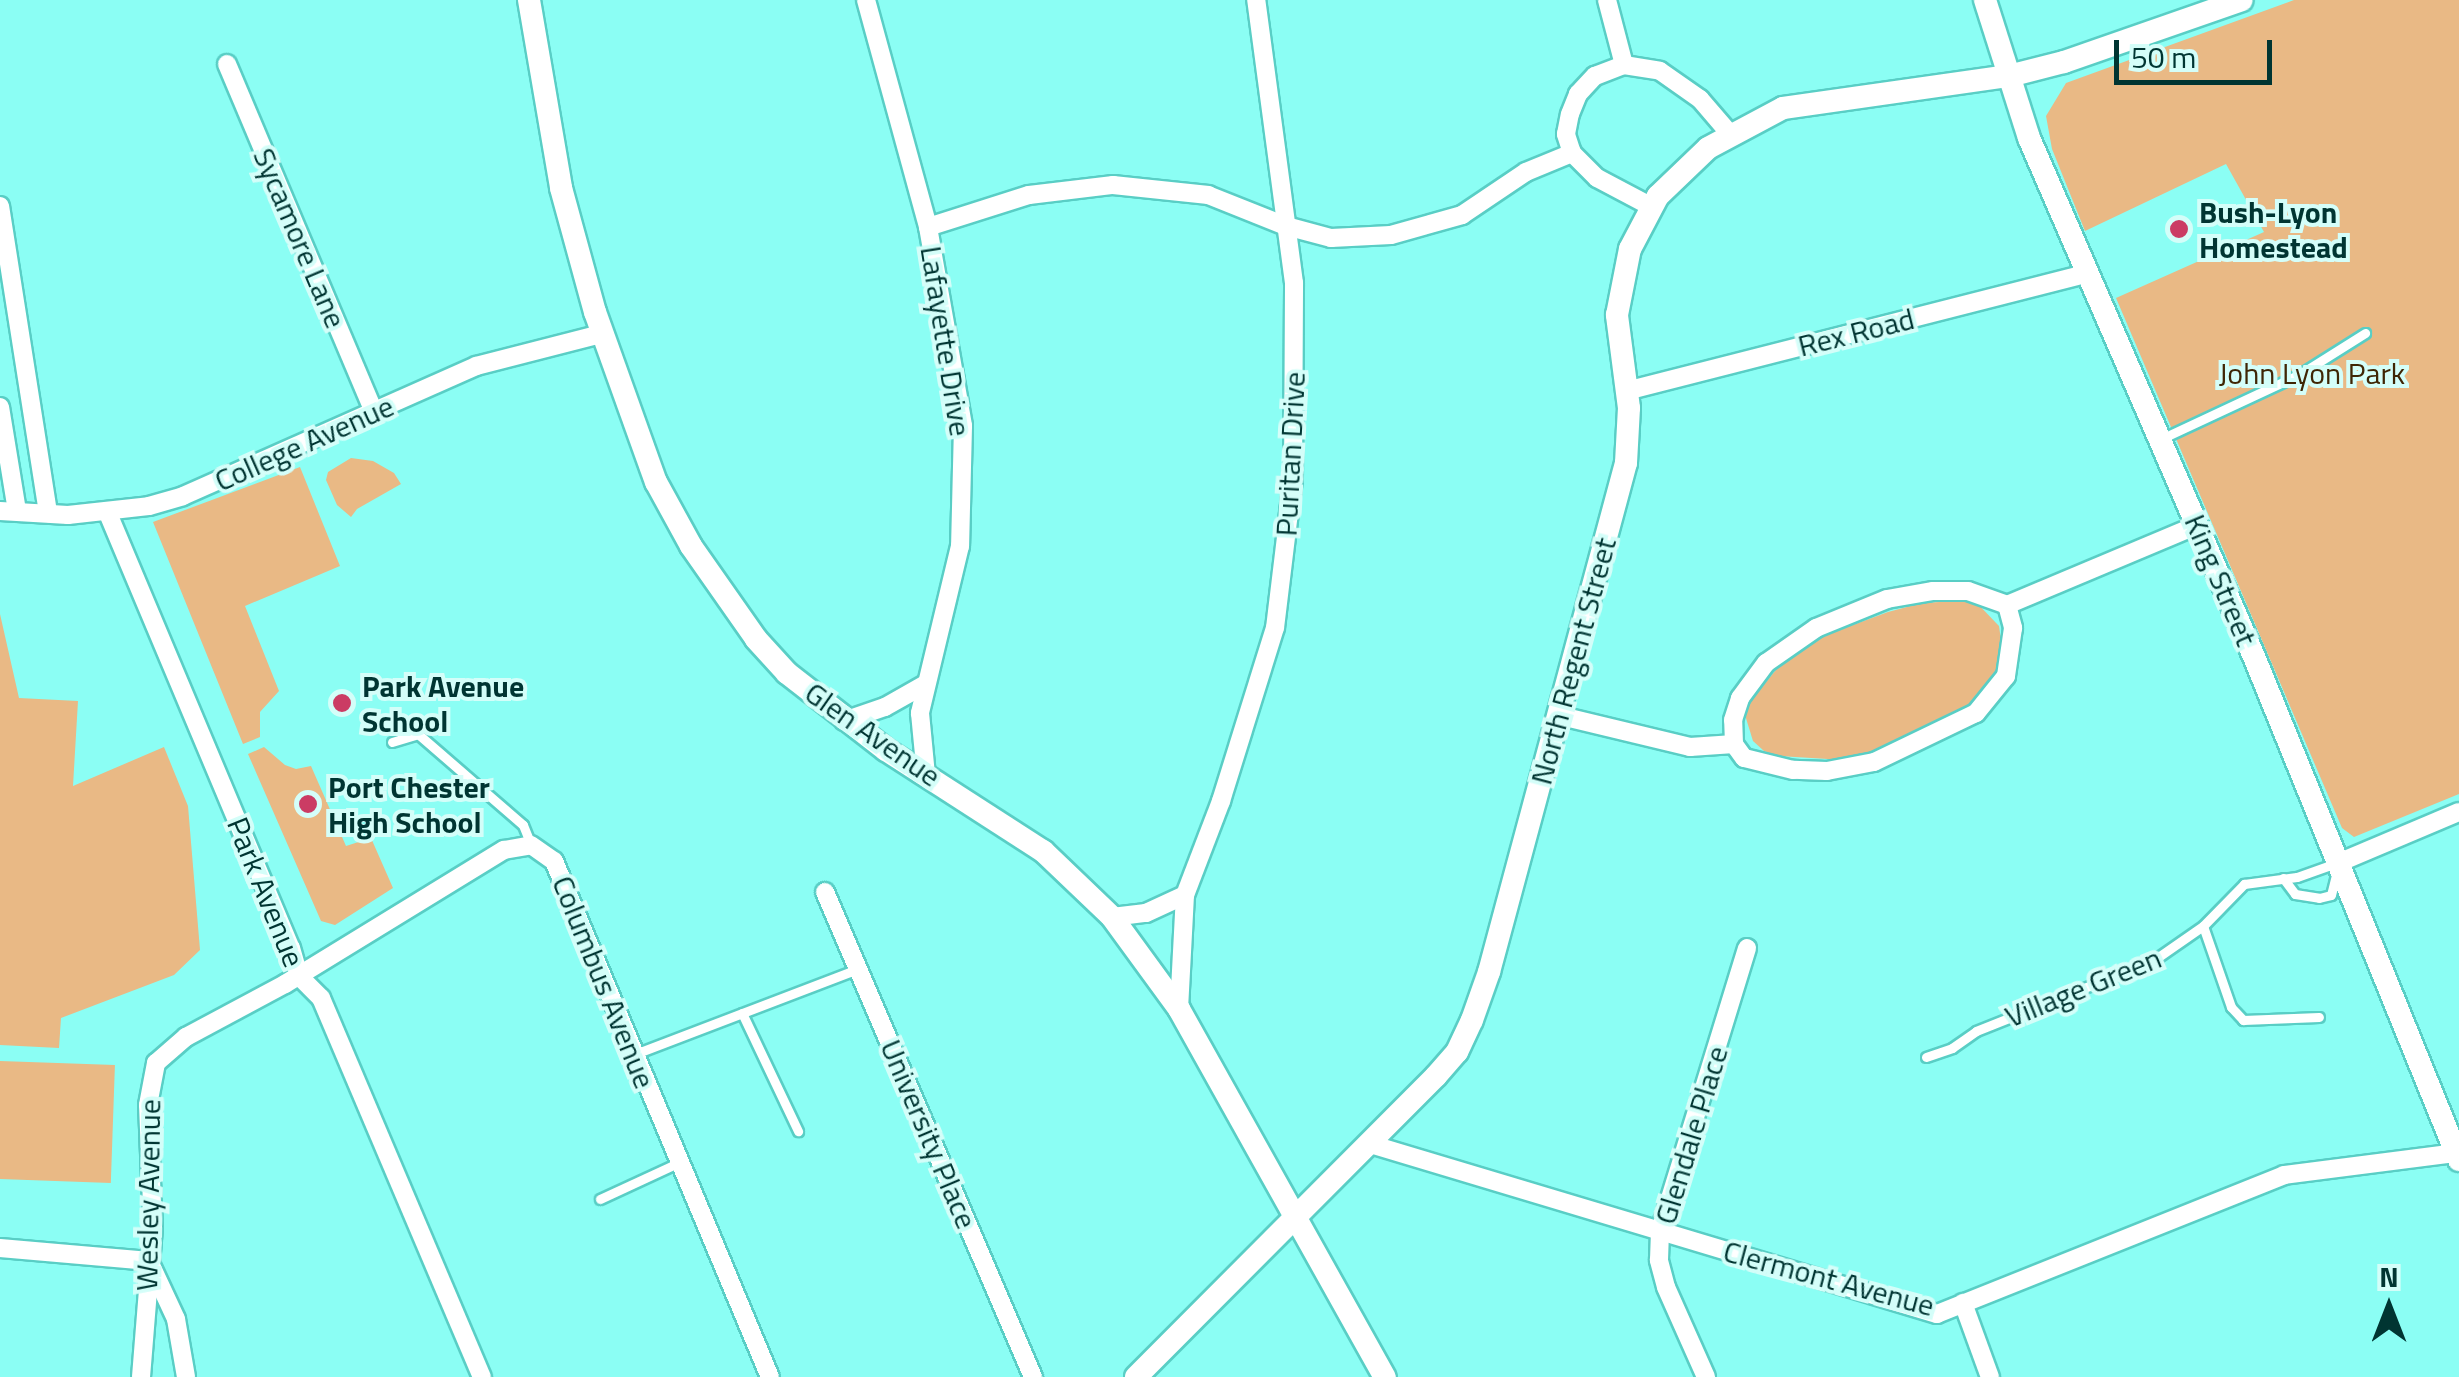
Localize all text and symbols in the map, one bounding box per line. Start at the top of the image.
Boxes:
scale bar [2119,20,2276,82]
text: 50 m [2131,34,2196,80]
street label: Sycamore Lane [246,143,354,333]
place label: Bush-Lyon Homestead [2199,194,2348,264]
marker: Bush-Lyon Homestead [2168,218,2190,240]
street label: Lafayette Drive [913,243,979,439]
street label: Rex Road [1794,300,1918,364]
park label: John Lyon Park [2219,355,2405,391]
street label: Puritan Drive [1268,371,1312,537]
street label: College Avenue [209,388,399,498]
street label: King Street [2177,509,2265,651]
street label: North Regent Street [1523,534,1623,788]
place label: Park Avenue School [362,668,524,738]
street label: Glen Avenue [798,674,948,794]
marker: Park Avenue School [331,692,353,714]
place label: Port Chester High School [328,769,490,840]
marker: Port Chester High School [297,793,319,815]
street label: Park Avenue [220,812,312,972]
street label: Columbus Avenue [545,871,663,1093]
street label: Village Green [2000,939,2166,1035]
street label: University Place [873,1034,985,1234]
street label: Glendale Place [1647,1042,1735,1228]
street label: Wesley Avenue [128,1099,168,1291]
street label: Clermont Avenue [1720,1233,1938,1323]
text: N [2379,1255,2399,1298]
north arrow [2339,1257,2439,1357]

